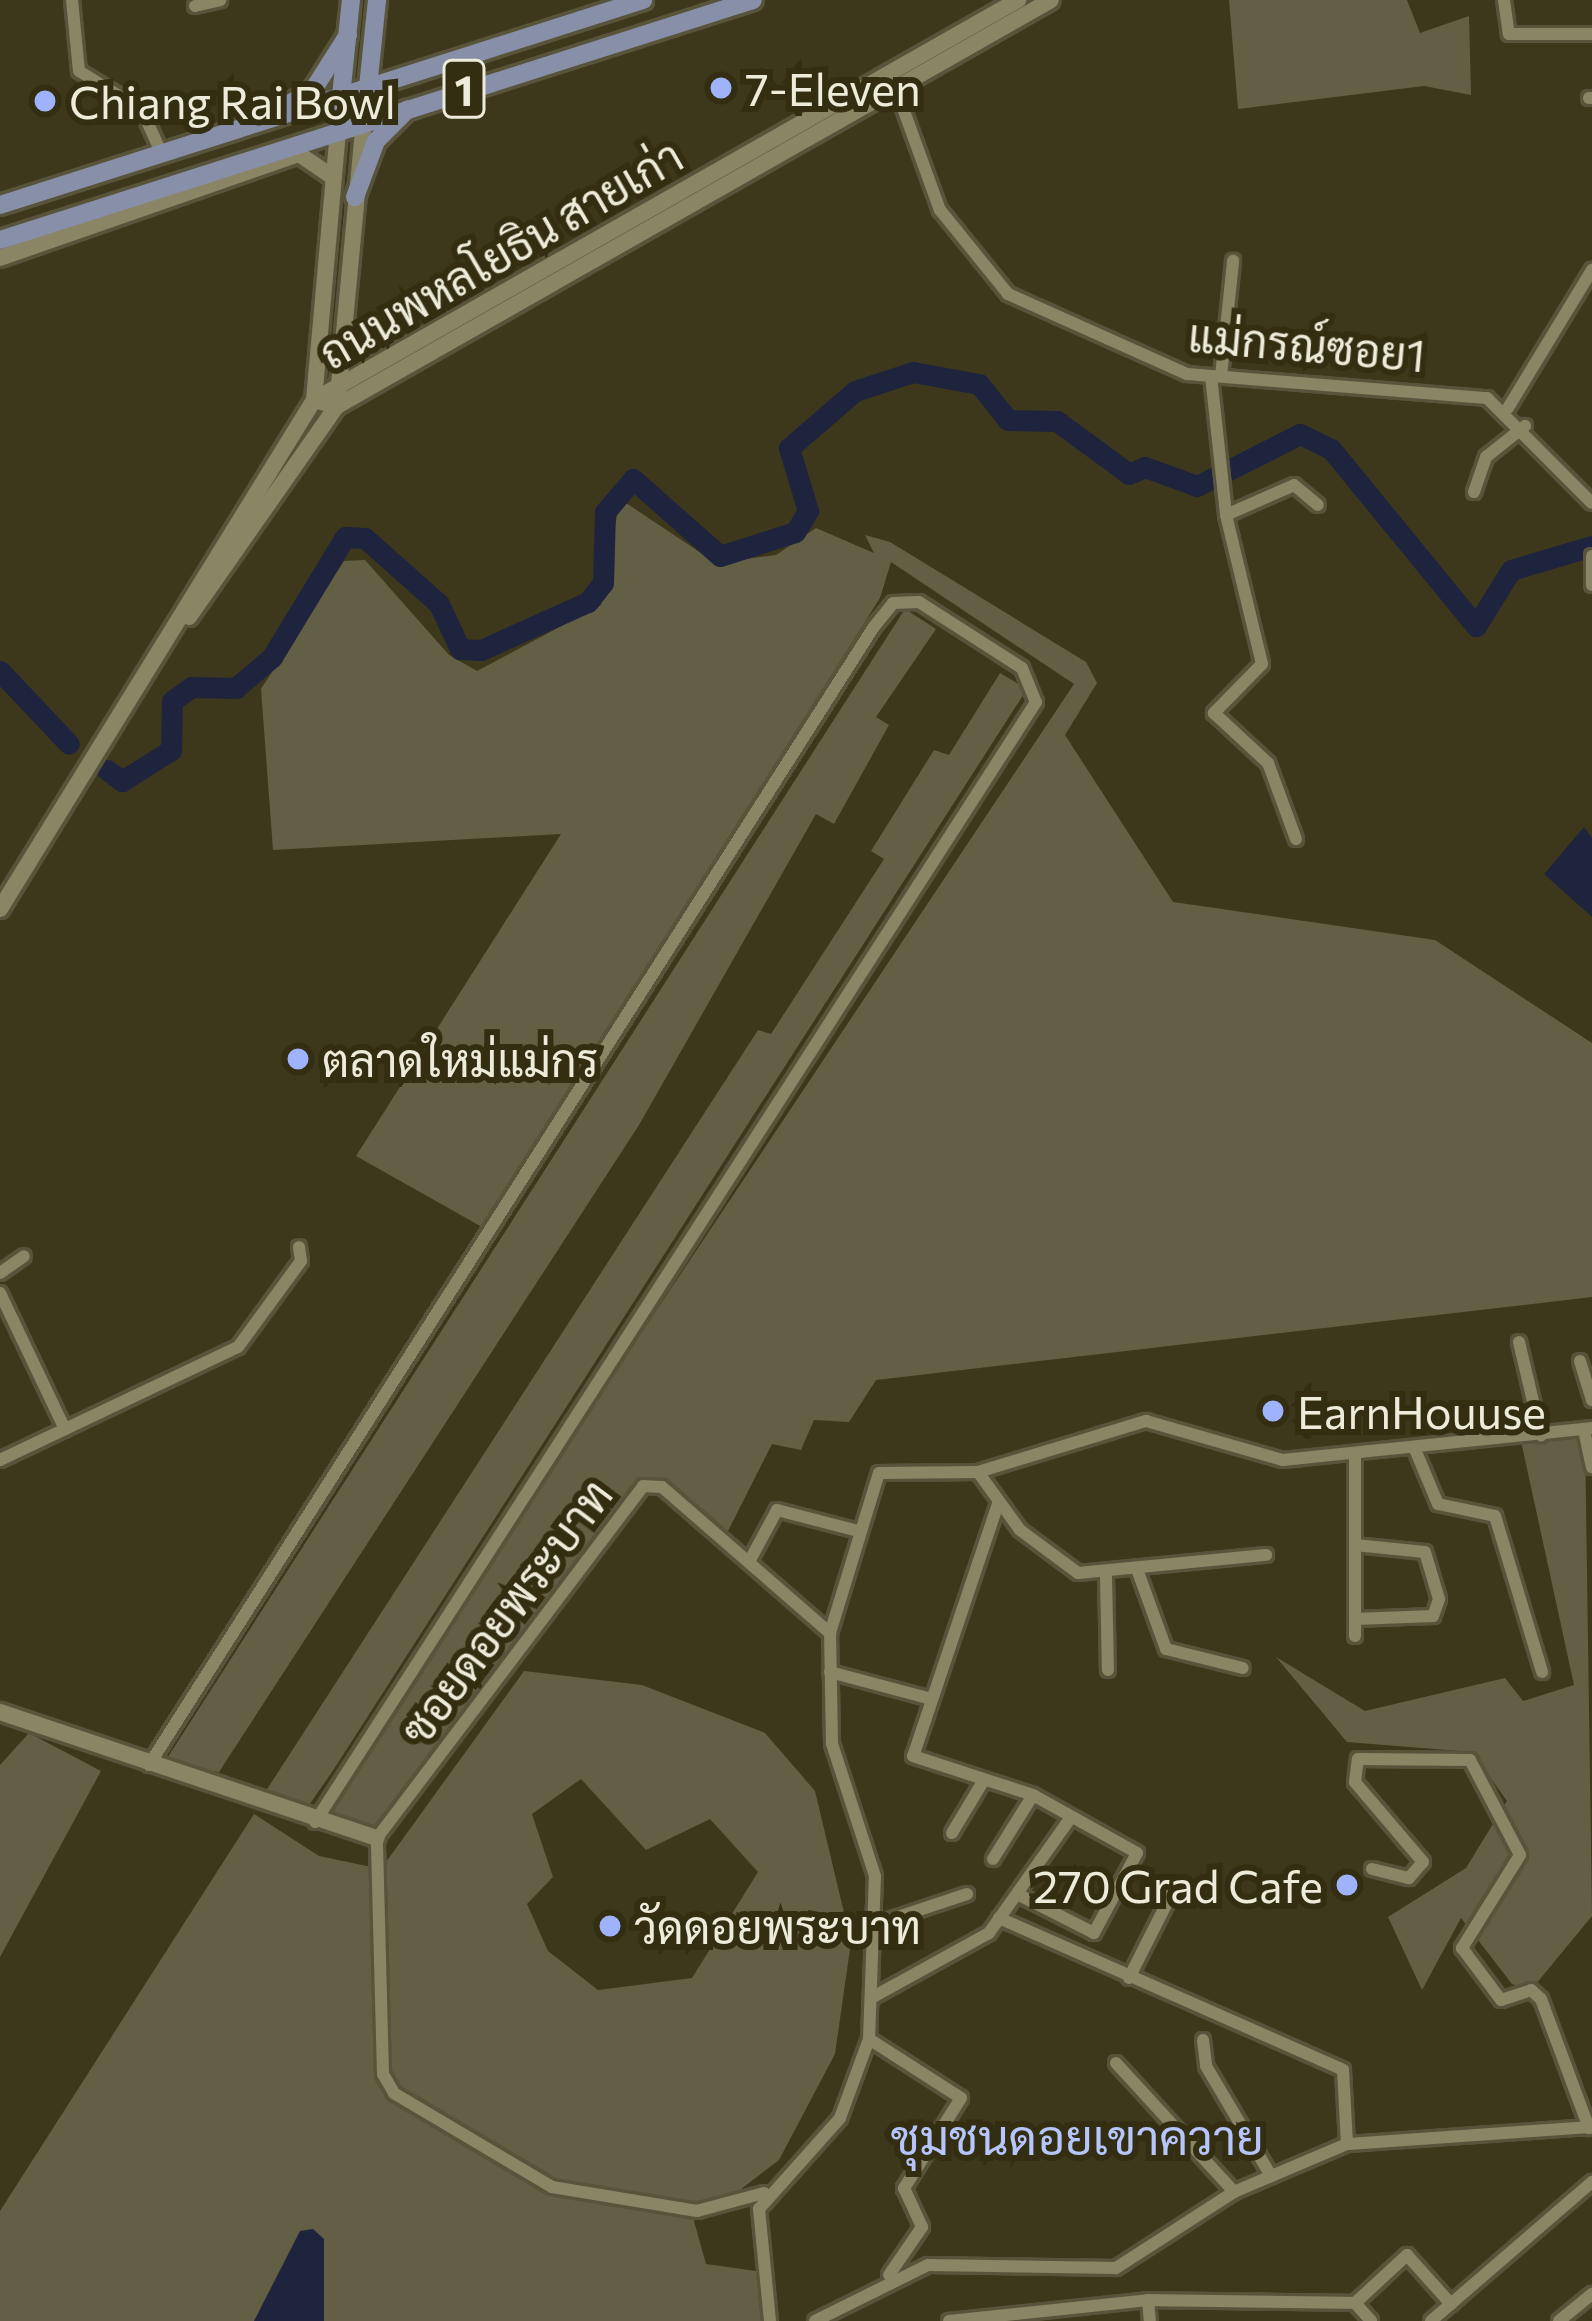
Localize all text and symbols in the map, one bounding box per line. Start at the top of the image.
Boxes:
road number: 1 [440,53,488,125]
place label: 7-Eleven [745,61,921,115]
place label: Chiang Rai Bowl [69,74,396,128]
marker: 7-Eleven [708,75,734,101]
marker: Chiang Rai Bowl [32,88,58,114]
street label: ถนนพหลโยธิน สายเก่า [309,127,691,379]
street label: แม่กรณ์ซอย1 [1186,307,1428,381]
place label: ตลาดใหม่แม่กร [322,1032,599,1086]
marker: ตลาดใหม่แม่กร [285,1046,311,1072]
place label: EarnHouuse [1297,1384,1546,1438]
marker: EarnHouuse [1260,1398,1286,1424]
street label: ซอยดอยพระบาท [388,1468,622,1754]
place label: 270 Grad Cafe [1033,1858,1323,1912]
marker: 270 Grad Cafe [1334,1872,1360,1898]
place label: วัดดอยพระบาท [634,1899,921,1953]
marker: วัดดอยพระบาท [597,1913,623,1939]
district label: ชุมชนดอยเขาควาย [890,2107,1264,2165]

